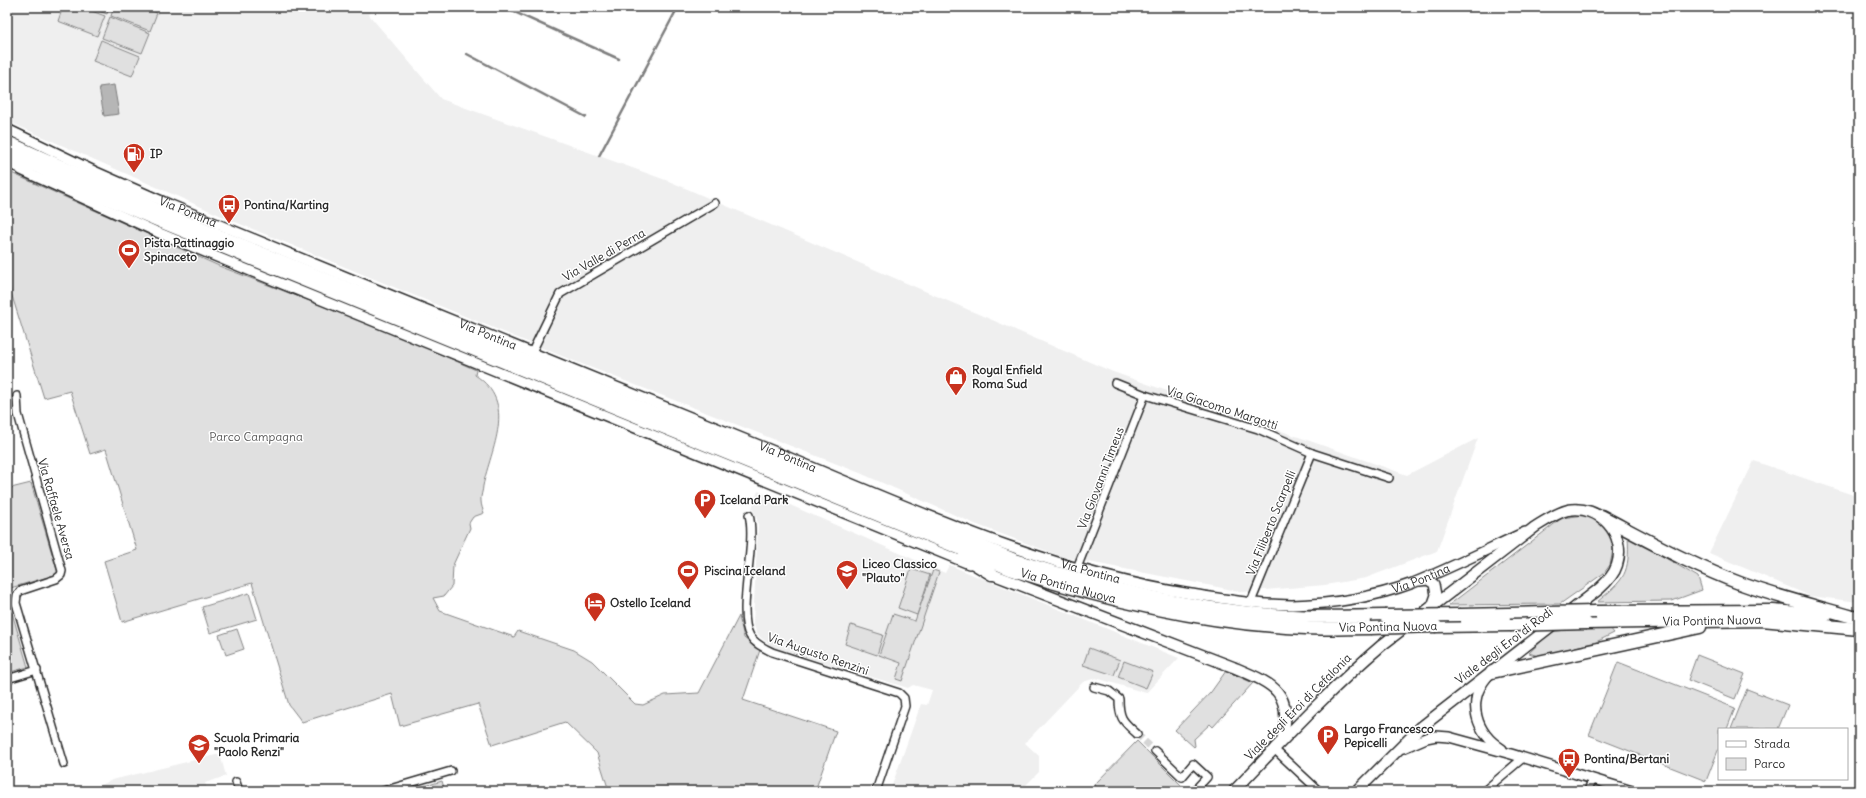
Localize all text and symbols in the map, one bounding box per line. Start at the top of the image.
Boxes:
fuel station icon: IP [121,141,147,174]
place label: IP [150,146,163,161]
bus stop icon: Pontina/Karting [216,192,242,225]
street label: Via Pontina [157,193,219,230]
place label: Pontina/Karting [244,197,329,213]
street label: Via Valle di Perna [560,225,648,284]
place label: Pista Pattinaggio Spinaceto [144,235,234,265]
sports icon: Pista Pattinaggio Spinaceto [116,237,142,270]
street label: Via Pontina [457,316,519,353]
place label: Royal Enfield Roma Sud [972,362,1042,391]
shop icon: Royal Enfield Roma Sud [943,364,969,397]
street label: Via Giacomo Margotti [1165,382,1280,433]
street label: Via Giovanni Timeus [1074,424,1127,531]
park label: Parco Campagna [209,429,303,444]
street label: Via Pontina [757,438,819,475]
street label: Via Raffaele Aversa [35,457,78,561]
street label: Via Filiberto Scarpelli [1243,468,1299,578]
parking icon: Iceland Park [692,487,718,520]
place label: Iceland Park [720,492,788,507]
place label: Liceo Classico "Plauto" [862,556,937,585]
street label: Via Pontina [1059,556,1122,586]
sports icon: Piscina Iceland [675,558,701,591]
school or university icon: Liceo Classico "Plauto" [834,558,860,591]
street label: Via Pontina [1390,560,1452,596]
place label: Piscina Iceland [704,563,786,578]
street label: Via Pontina Nuova [1019,565,1118,606]
hotel icon: Ostello Iceland [582,590,608,623]
place label: Ostello Iceland [610,595,691,610]
street label: Viale degli Eroi di Rodi [1452,604,1555,687]
street label: Via Pontina Nuova [1663,612,1761,629]
street label: Via Pontina Nuova [1339,618,1437,635]
street label: Via Augusto Renzini [765,629,871,678]
street label: Viale degli Eroi di Cefalonia [1241,650,1354,763]
place label: Largo Francesco Pepicelli [1344,721,1434,751]
parking icon: Largo Francesco Pepicelli [1315,723,1341,756]
legend [1718,728,1848,780]
place label: Scuola Primaria "Paolo Renzi" [214,730,300,759]
school or university icon: Scuola Primaria "Paolo Renzi" [186,732,212,765]
text: Strada [1754,736,1790,751]
bus stop icon: Pontina/Bertani [1556,746,1582,779]
place label: Pontina/Bertani [1584,751,1670,766]
text: Parco [1754,756,1786,771]

